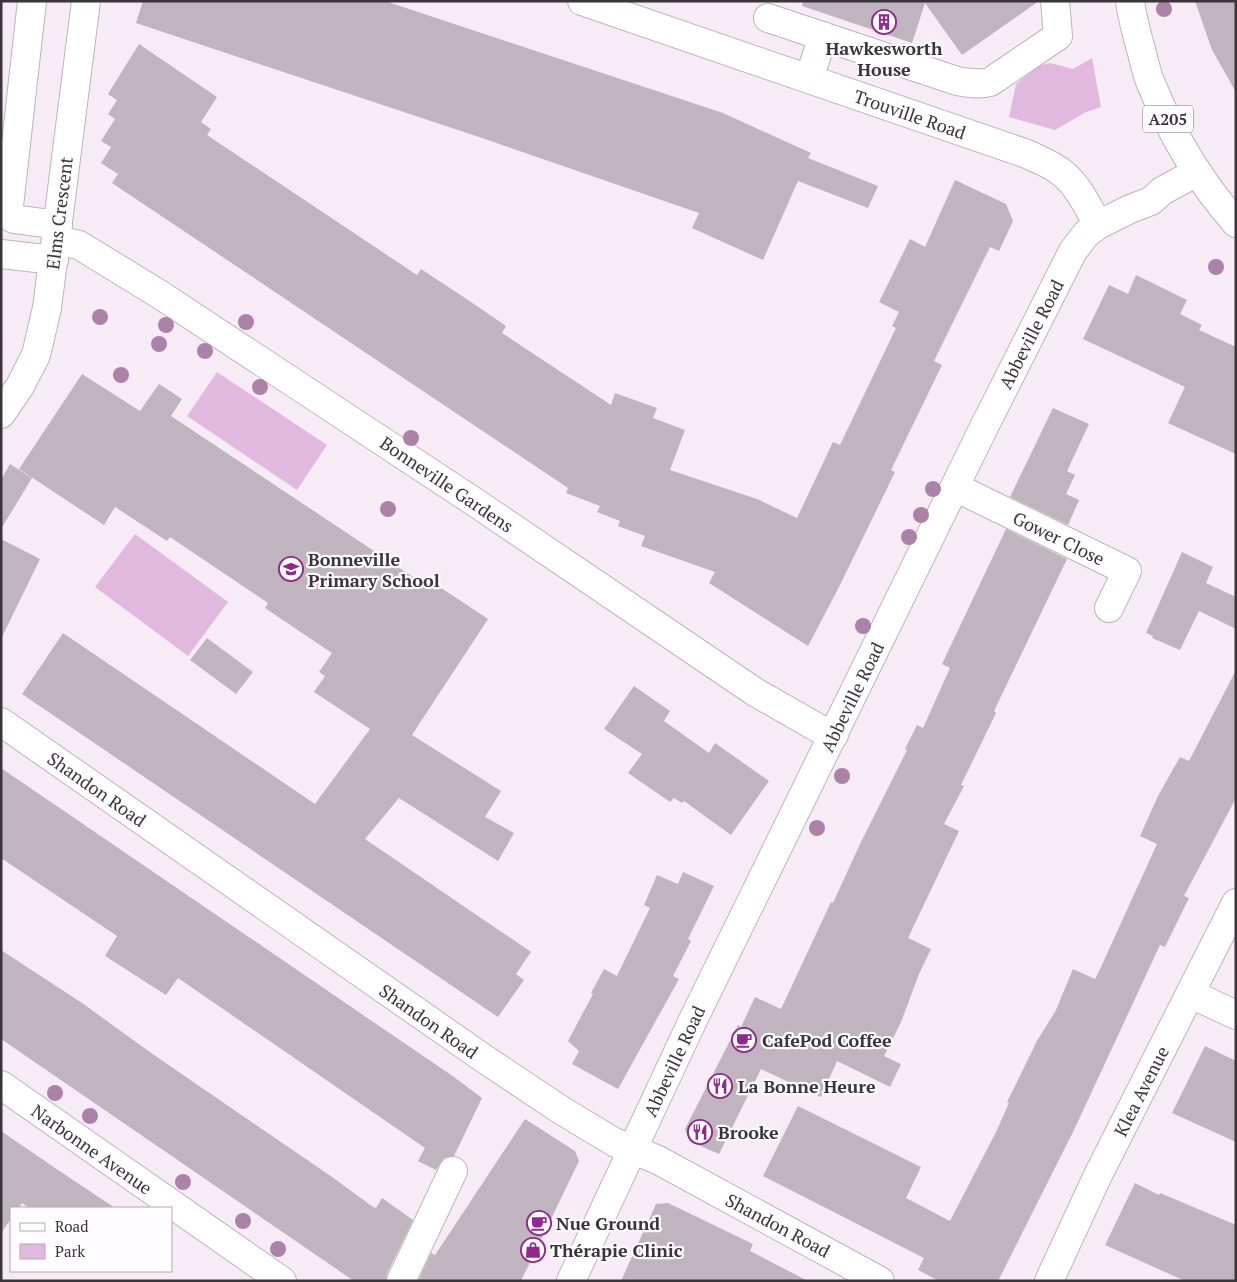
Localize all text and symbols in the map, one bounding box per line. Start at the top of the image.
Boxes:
building icon: Hawkesworth House [871,9,897,35]
place label: Hawkesworth House [825,36,943,81]
street label: Trouville Road [851,84,969,144]
road number: A205 [1143,106,1193,132]
street label: Elms Crescent [40,155,78,271]
street label: Abbeville Road [993,275,1069,393]
street label: Bonneville Gardens [376,430,518,538]
street label: Gower Close [1009,505,1109,571]
place label: Bonneville Primary School [308,547,440,592]
school or university icon: Bonneville Primary School [278,556,304,582]
street label: Abbeville Road [815,638,889,756]
street label: Shandon Road [43,746,151,832]
street label: Shandon Road [375,978,483,1064]
street label: Abbeville Road [638,1002,710,1120]
cafe icon: CafePod Coffee [731,1027,757,1053]
place label: CafePod Coffee [762,1028,892,1052]
street label: Klea Avenue [1108,1042,1174,1140]
restaurant icon: La Bonne Heure [707,1073,733,1099]
place label: La Bonne Heure [738,1074,876,1098]
street label: Narbonne Avenue [27,1098,157,1200]
restaurant icon: Brooke [687,1119,713,1145]
place label: Brooke [718,1120,779,1144]
street label: Shandon Road [722,1187,834,1263]
legend [10,1207,172,1272]
cafe icon: Nue Ground [526,1210,552,1236]
place label: Nue Ground [556,1211,660,1235]
text: Road [55,1216,88,1236]
shop icon: Thérapie Clinic [520,1237,546,1263]
place label: Thérapie Clinic [550,1238,683,1262]
text: Park [55,1241,85,1261]

